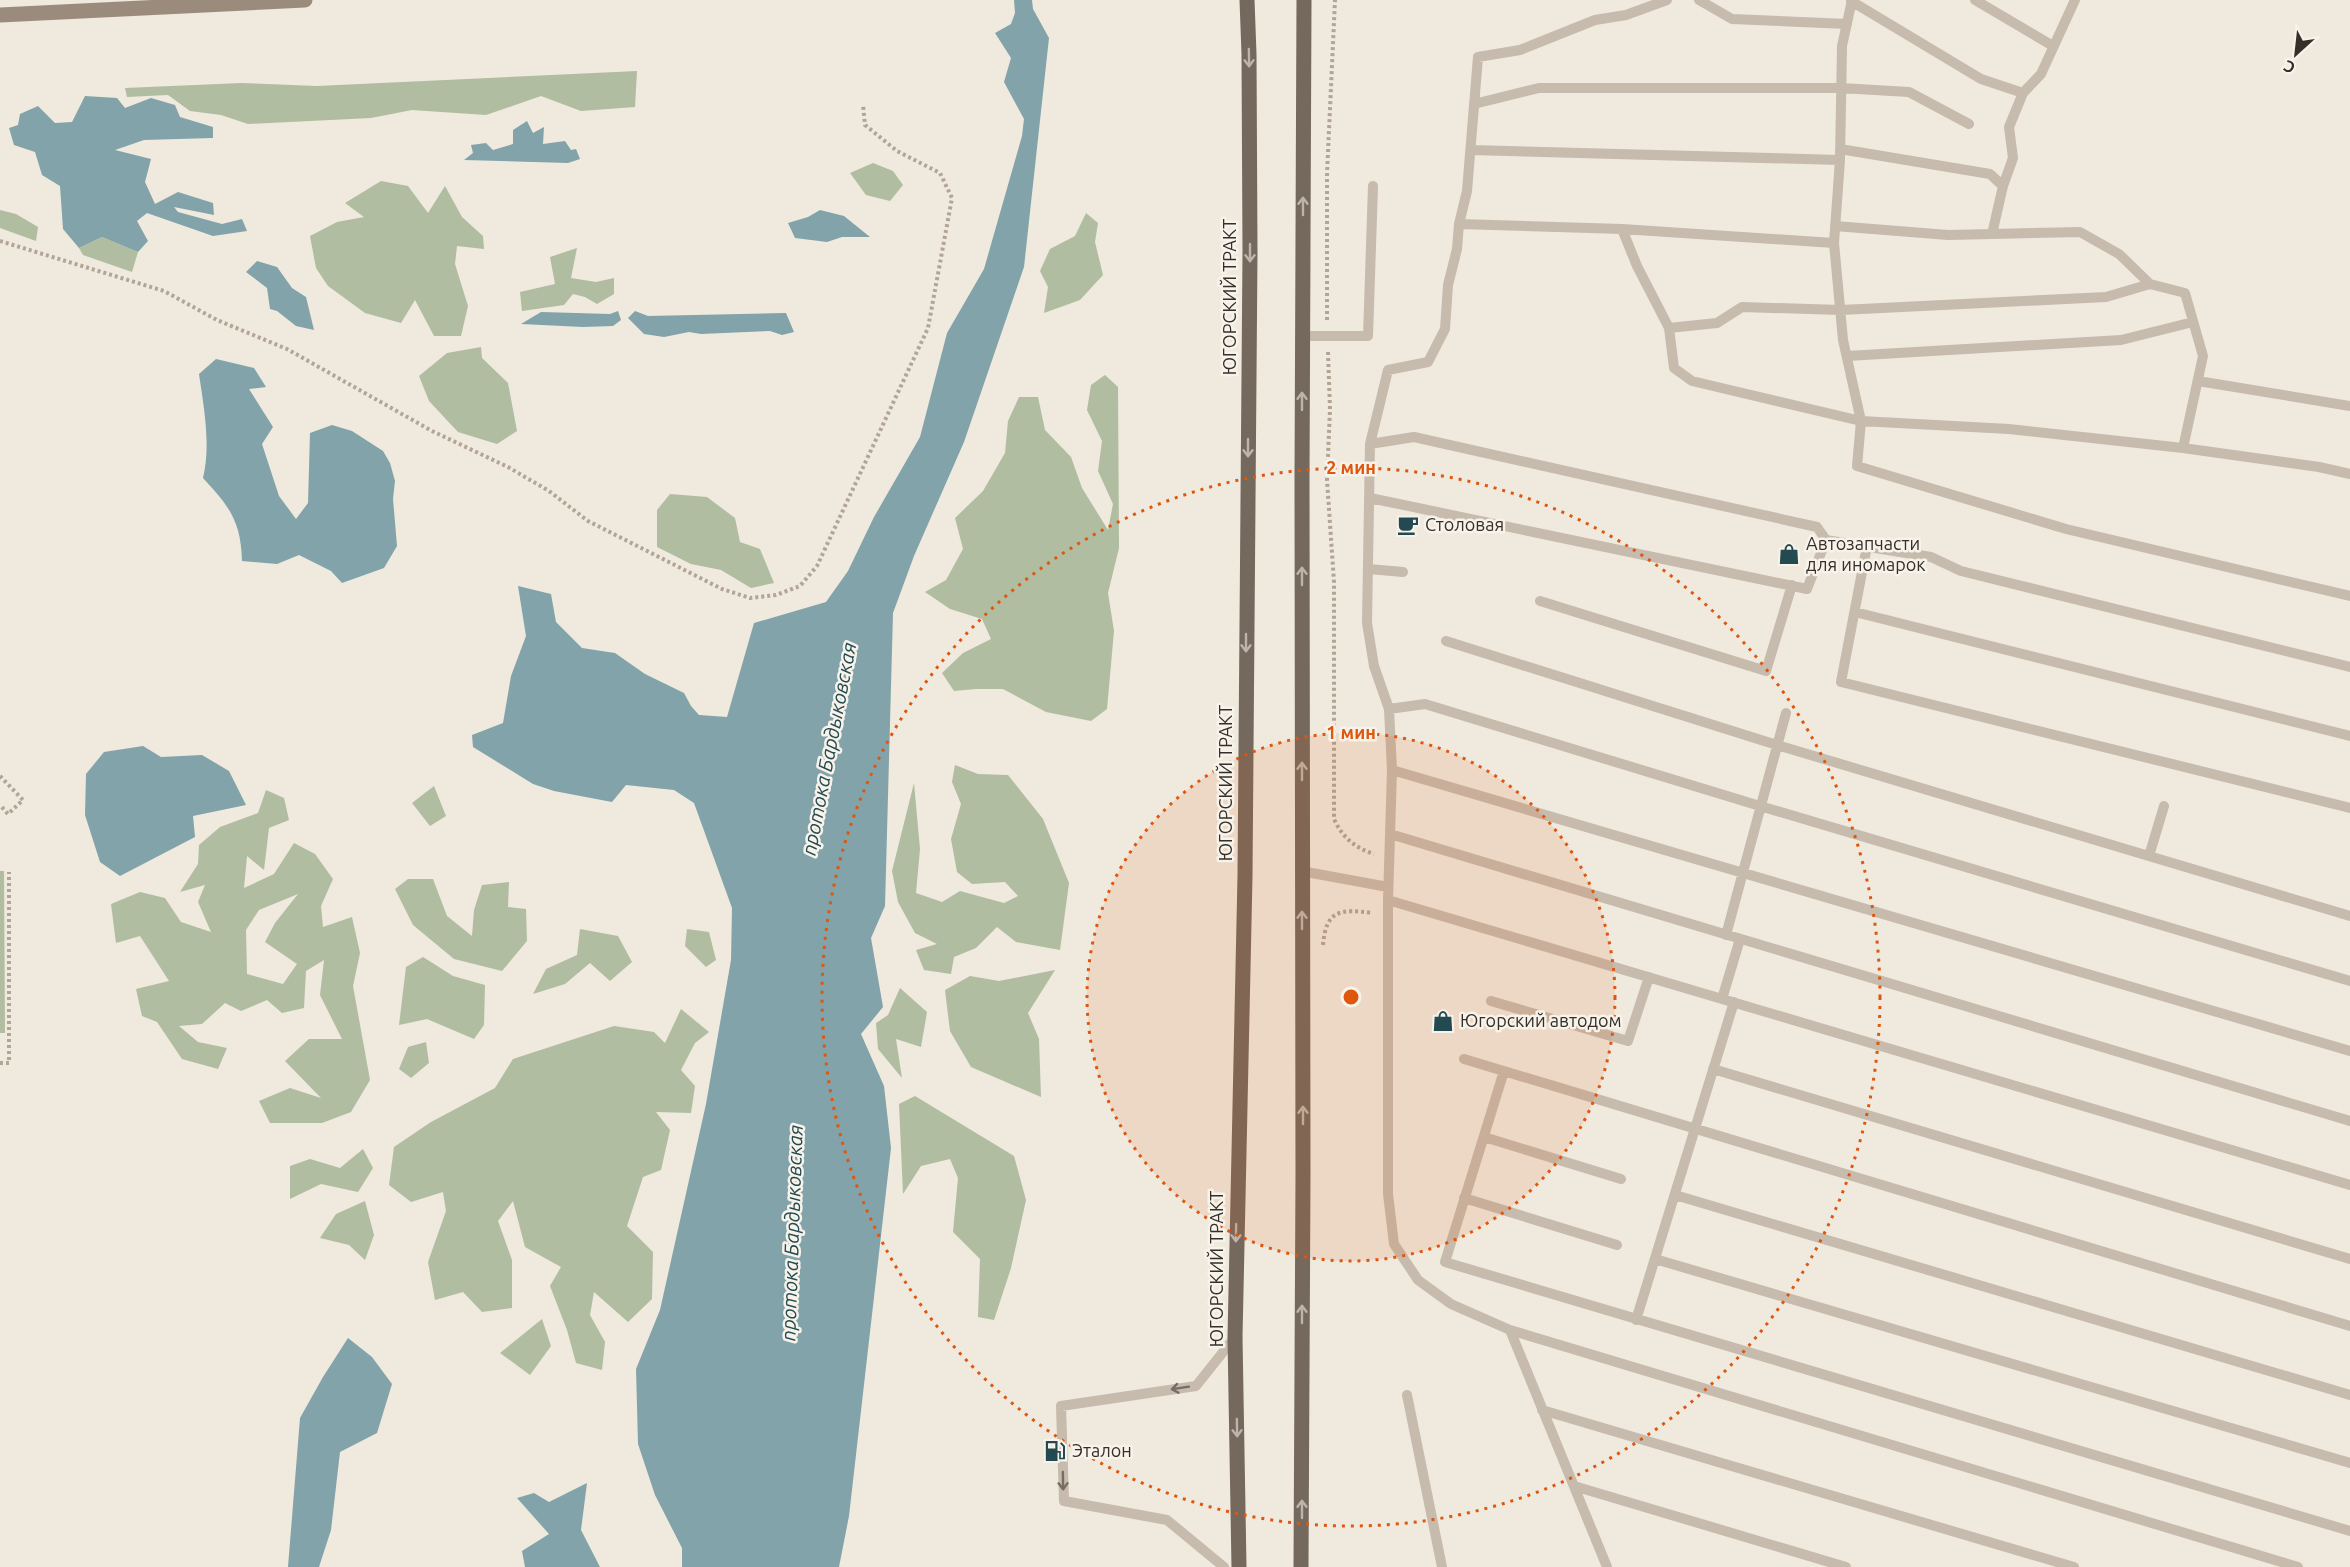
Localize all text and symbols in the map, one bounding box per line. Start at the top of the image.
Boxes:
north arrow [2266,24,2326,84]
one-way arrow [1243,48,1255,68]
text: С [2281,57,2298,78]
one-way arrow [1297,196,1309,216]
street label: ЮГОРСКИЙ ТРАКТ [1219,219,1239,375]
one-way arrow [1244,243,1256,263]
one-way arrow [1296,391,1308,411]
one-way arrow [1242,438,1254,458]
text: 2 мин [1326,457,1376,477]
cafe icon: Столовая [1396,513,1420,537]
place label: Столовая [1425,514,1504,534]
place label: Автозапчасти для иномарок [1806,533,1926,574]
shop icon: Автозапчасти для иномарок [1777,542,1801,566]
one-way arrow [1296,567,1308,587]
one-way arrow [1241,633,1252,653]
water label: протока Бардыковская [797,640,860,857]
street label: ЮГОРСКИЙ ТРАКТ [1215,705,1235,861]
text: 1 мин [1326,722,1376,742]
one-way arrow [1296,762,1308,782]
one-way arrow [1296,911,1308,931]
centre of rings [1341,987,1361,1007]
shop icon: Югорский автодом [1431,1009,1455,1033]
place label: Югорский автодом [1460,1010,1622,1030]
one-way arrow [1297,1106,1309,1126]
water label: протока Бардыковская [776,1124,807,1342]
street label: ЮГОРСКИЙ ТРАКТ [1206,1191,1226,1347]
one-way arrow [1231,1223,1242,1243]
one-way arrow [1297,1304,1308,1324]
one-way arrow [1170,1383,1190,1394]
one-way arrow [1231,1418,1243,1438]
fuel station icon: Эталон [1043,1439,1067,1463]
place label: Эталон [1072,1440,1132,1460]
one-way arrow [1057,1470,1069,1490]
one-way arrow [1296,1499,1308,1519]

